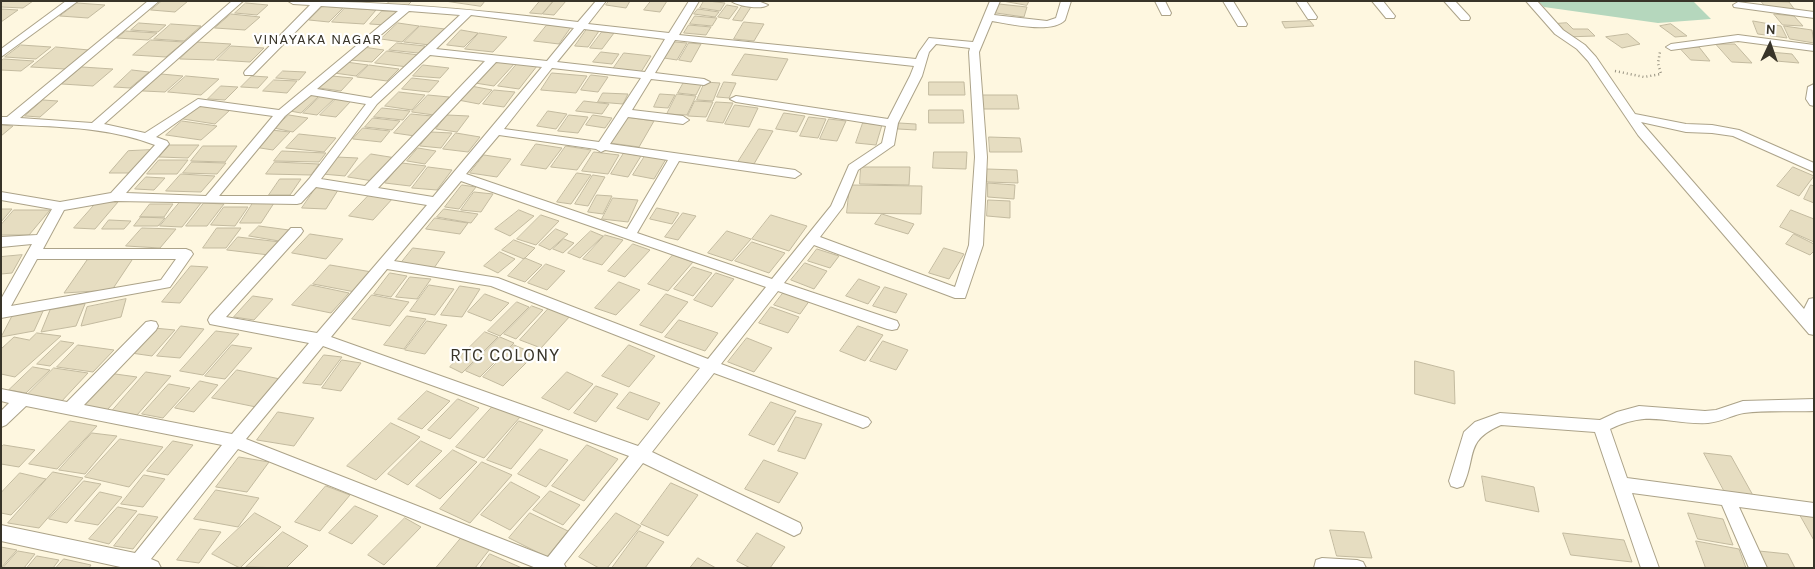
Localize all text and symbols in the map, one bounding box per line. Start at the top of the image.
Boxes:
north arrow [1745,20,1795,70]
text: N [1765,21,1776,38]
district label: VINAYAKA NAGAR [252,31,384,49]
district label: RTC COLONY [449,345,561,367]

